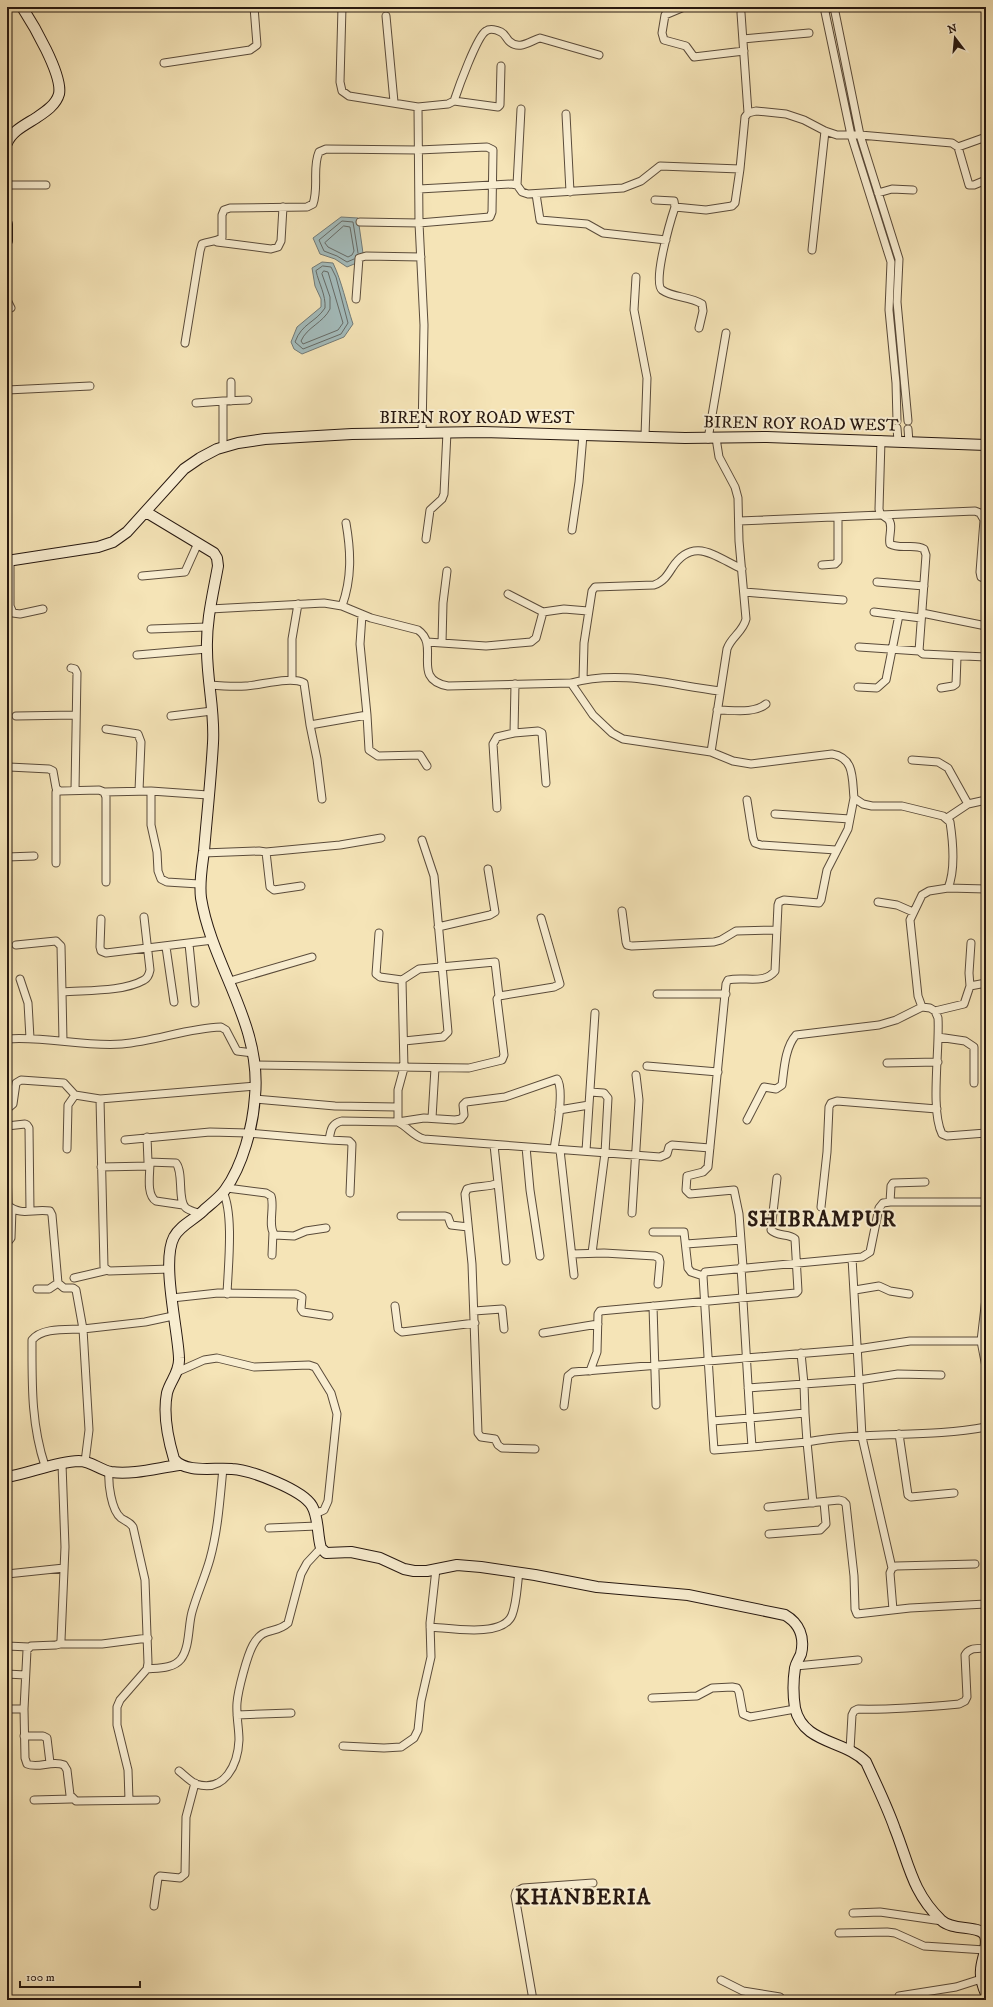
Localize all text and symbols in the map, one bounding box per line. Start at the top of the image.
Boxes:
north arrow [935,18,975,58]
text: N [946,21,959,37]
street label: BIREN ROY ROAD WEST [379,407,575,429]
street label: BIREN ROY ROAD WEST [703,411,899,437]
district label: SHIBRAMPUR [747,1207,897,1233]
district label: KHANBERIA [515,1885,651,1911]
scale bar [20,1963,140,1989]
text: 100 m [26,1970,55,1985]

